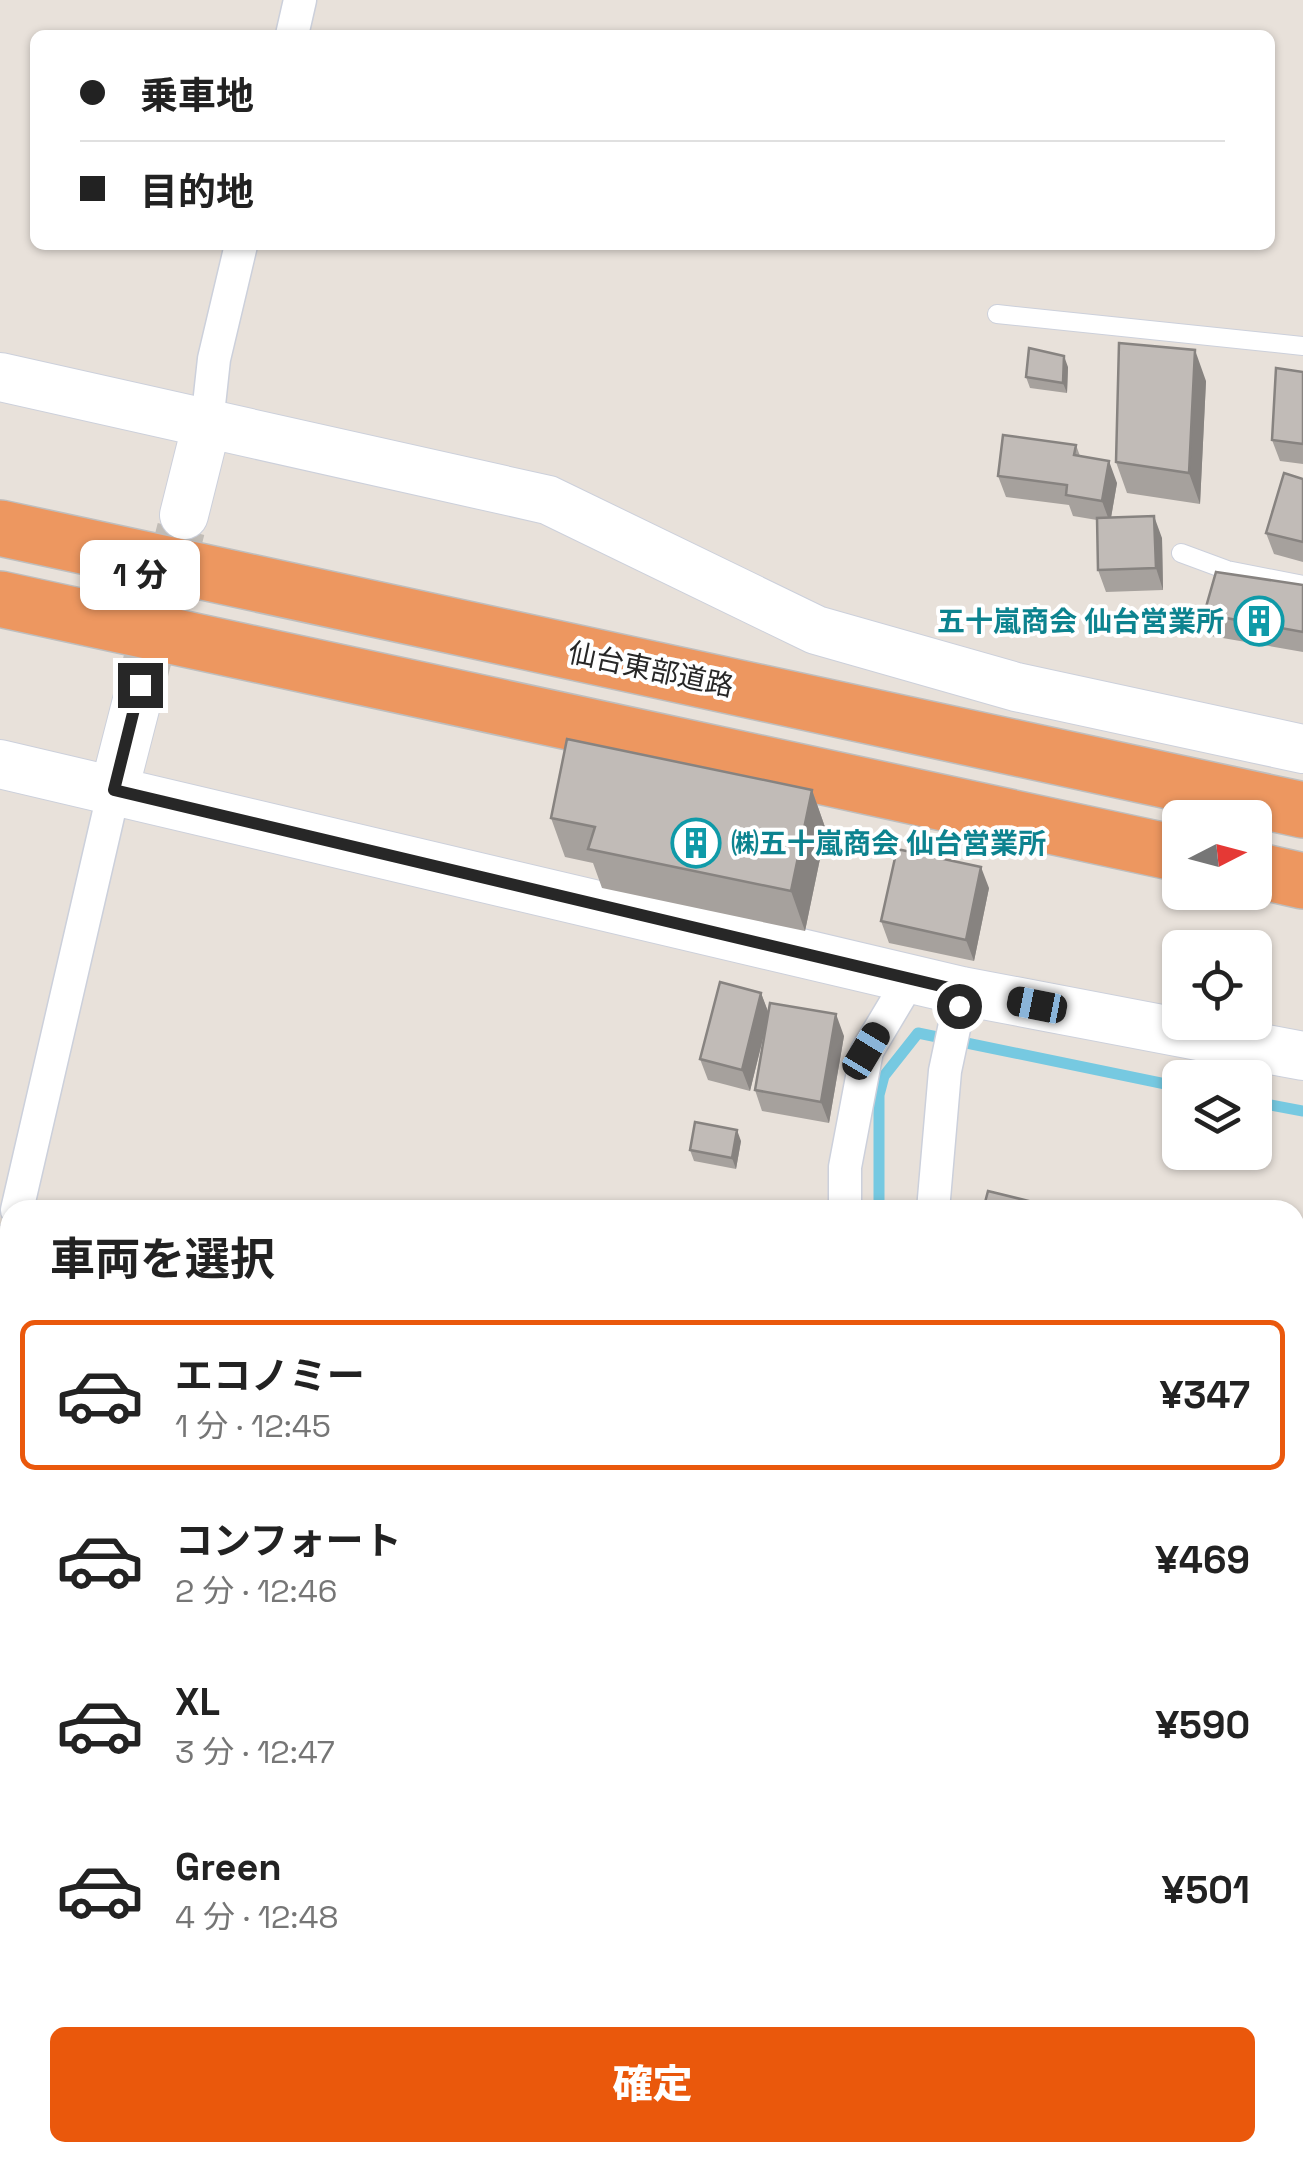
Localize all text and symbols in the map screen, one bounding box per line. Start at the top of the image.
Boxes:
text: 乗車地 [140,72,254,120]
text: 目的地 [140,168,254,216]
callout: 1 分 [80,540,200,610]
text: 1 分 [113,555,167,595]
building icon: 五十嵐商会 仙台営業所 [1233,595,1285,647]
place label: 五十嵐商会 仙台営業所 [937,603,1224,639]
street label: 仙台東部道路 [565,634,737,704]
route end [118,663,163,708]
north arrow [1162,800,1272,910]
map controls [1162,800,1272,1170]
building icon: ㈱五十嵐商会 仙台営業所 [670,817,722,869]
place label: ㈱五十嵐商会 仙台営業所 [731,825,1046,861]
button: locate [1162,930,1272,1040]
route start [937,984,982,1029]
car [1005,985,1069,1025]
car [838,1018,894,1084]
button: layers [1162,1060,1272,1170]
text: 車両を選択 [50,1231,275,1288]
icon: car [55,1350,145,1440]
text: エコノミー [175,1352,365,1400]
text: ¥347 [1160,1371,1250,1419]
text: 1 分 · 12:45 [175,1406,331,1446]
icon: car [55,1515,145,1605]
text: コンフォート [175,1517,402,1565]
text: ¥469 [1155,1536,1250,1584]
text: 2 分 · 12:46 [175,1571,337,1611]
text: XL [175,1678,220,1726]
icon: car [55,1680,145,1770]
text: ¥590 [1156,1701,1250,1749]
text: 3 分 · 12:47 [175,1732,335,1772]
text: Green [175,1843,282,1891]
icon: car [55,1845,145,1935]
text: ¥501 [1162,1866,1250,1914]
text: 4 分 · 12:48 [175,1897,338,1937]
button: 確定 [50,2027,1255,2142]

